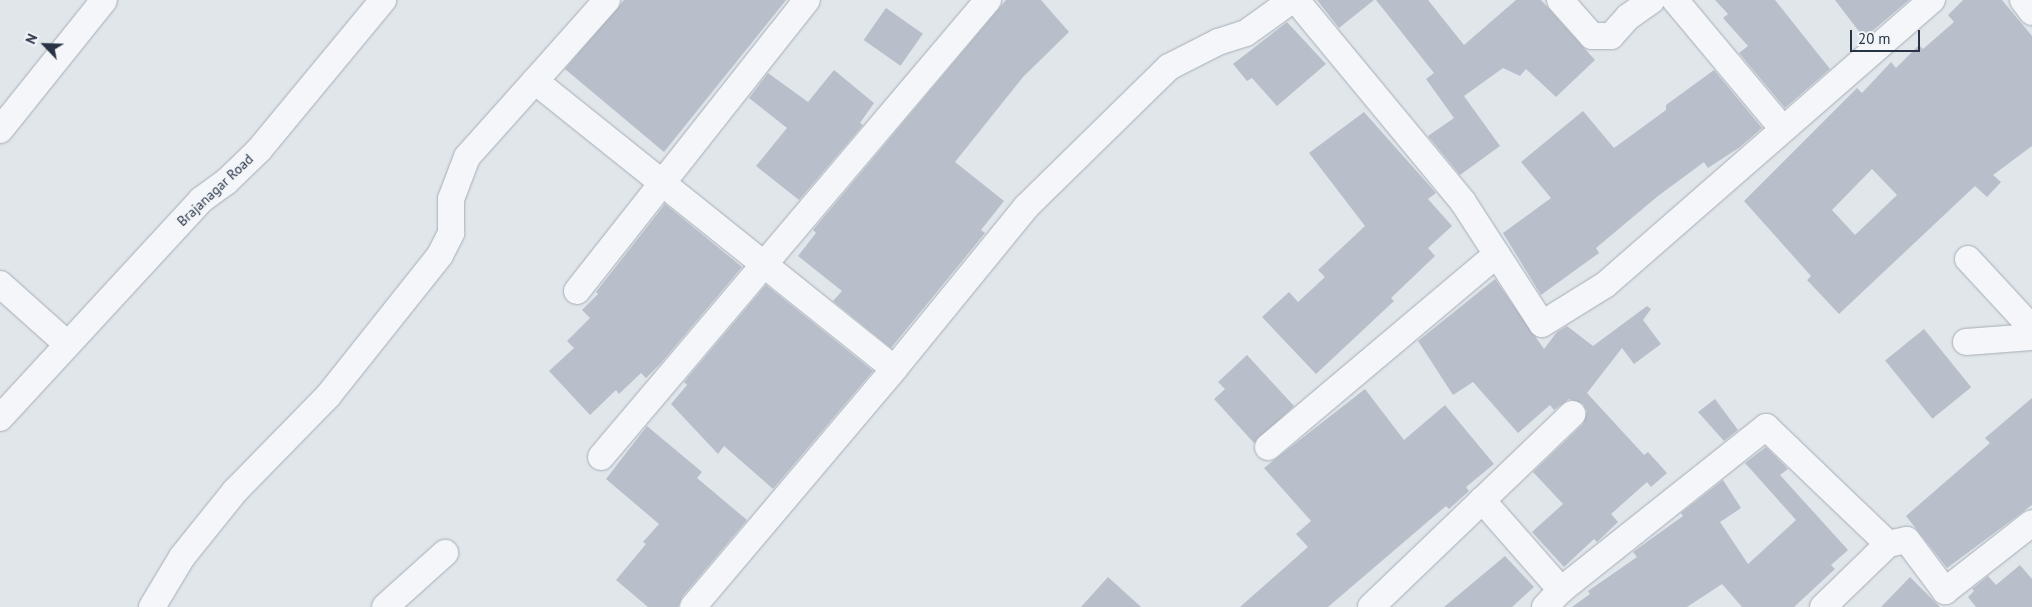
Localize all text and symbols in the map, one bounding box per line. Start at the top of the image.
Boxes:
north arrow [20,20,70,70]
scale bar [1852,20,1922,52]
text: 20 m [1858,29,1891,48]
text: N [21,31,41,47]
street label: Brajanagar Road [174,151,256,229]

